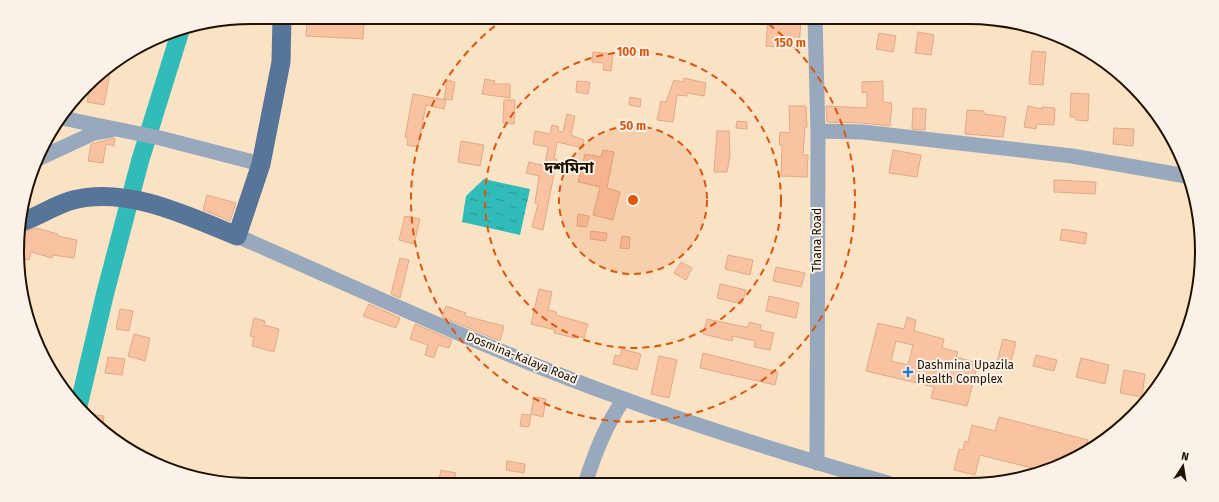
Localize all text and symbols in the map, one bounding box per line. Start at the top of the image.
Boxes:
text: 150 m [774,36,806,50]
text: 100 m [617,45,649,59]
text: 50 m [620,119,646,133]
district label: দশমিনা [543,158,594,177]
centre of rings [626,193,640,207]
street label: Thana Road [810,208,824,272]
street label: Dosmina-Kalaya Road [464,329,580,387]
place label: Dashmina Upazila Health Complex [917,358,1014,386]
marker: Dashmina Upazila Health Complex [902,366,914,378]
north arrow [1163,446,1203,486]
text: N [1180,450,1190,464]

